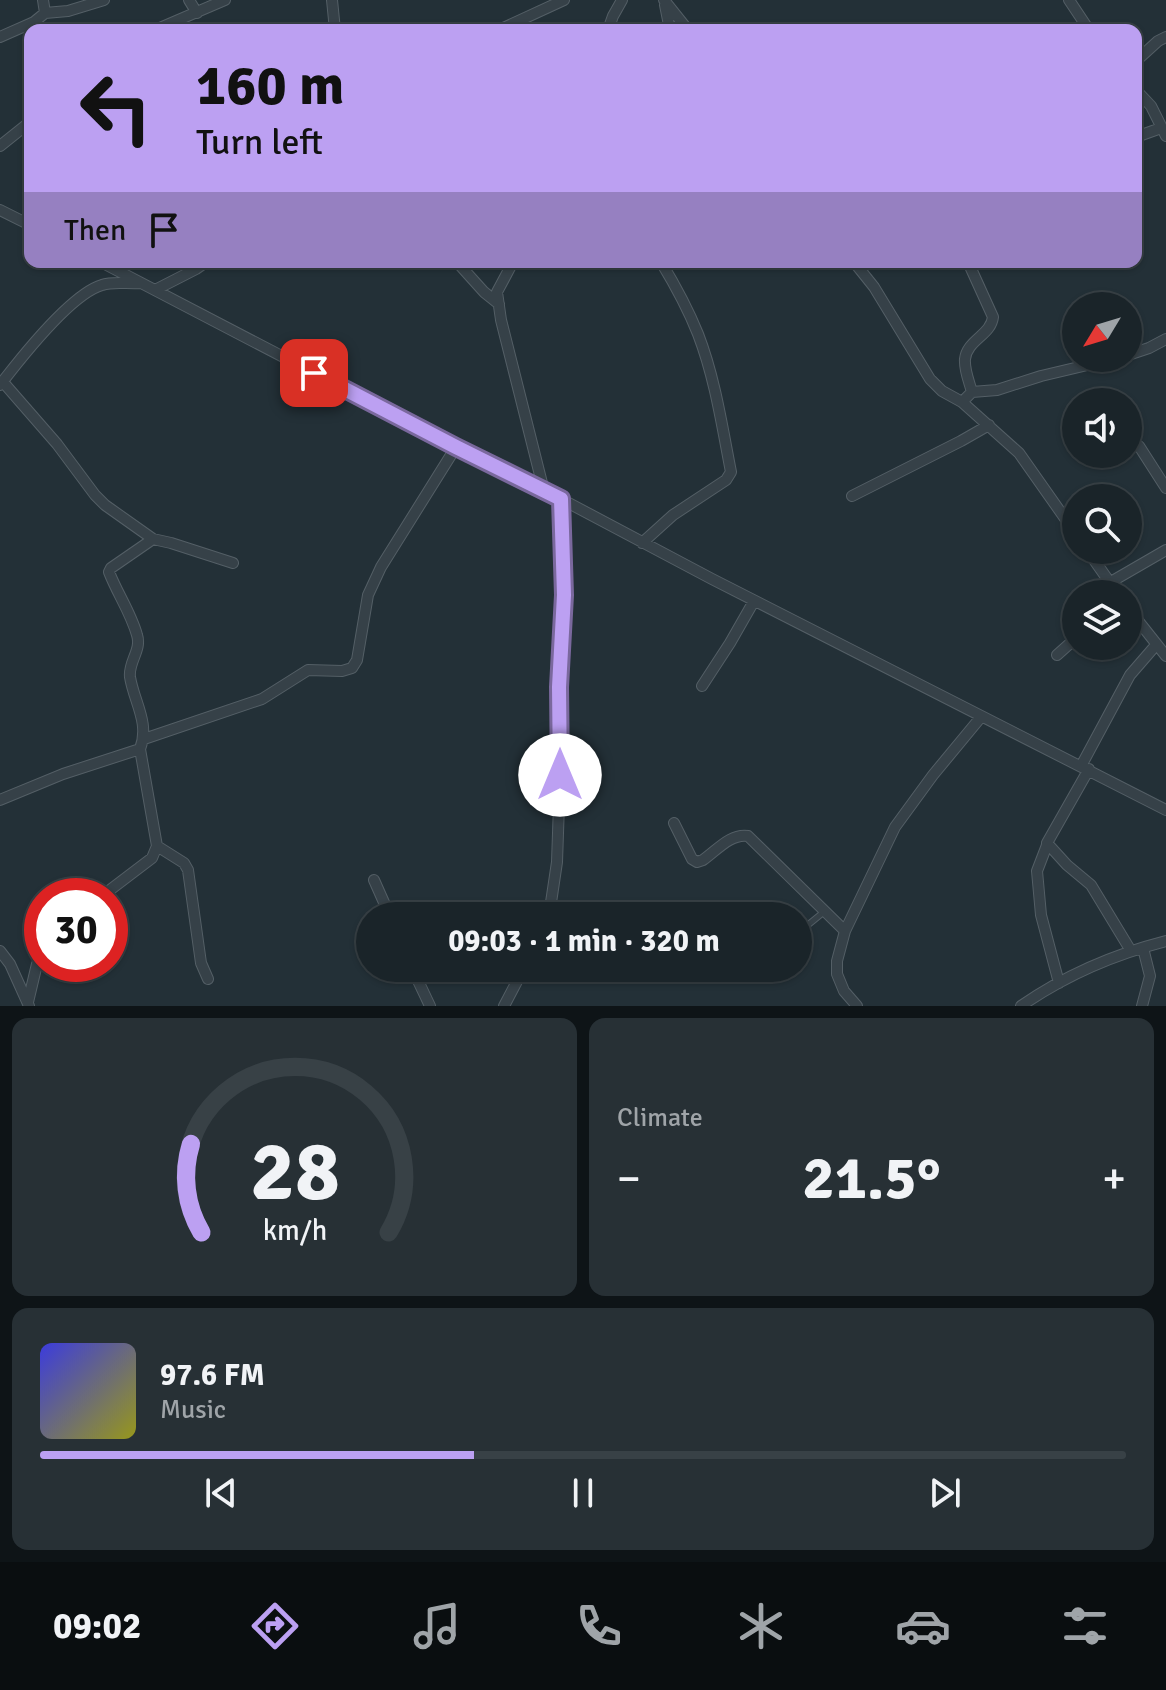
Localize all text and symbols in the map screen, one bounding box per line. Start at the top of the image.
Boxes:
text: 160 m [196,51,344,120]
icon: left [64,56,168,160]
text: Turn left [196,120,323,165]
icon: arrive [142,208,186,252]
text: Then [64,212,126,249]
north arrow [1062,292,1142,372]
map controls [1062,292,1142,660]
pin [280,339,348,407]
icon: arrive [292,351,336,395]
button: sound [1062,388,1142,468]
button: search [1062,484,1142,564]
button: layers [1062,580,1142,660]
position arrow [518,733,602,817]
speed limit sign: 30 [24,878,128,982]
text: 09:03 · 1 min · 320 m [448,923,720,960]
text: Climate [617,1102,703,1134]
text: 28 [250,1121,339,1223]
text: 21.5° [802,1142,941,1216]
text: − [617,1152,641,1206]
text: + [1102,1152,1126,1206]
text: km/h [262,1213,327,1248]
text: 97.6 FM [160,1357,265,1394]
text: Music [160,1394,226,1426]
icon: previous [199,1471,243,1515]
icon: pause [561,1471,605,1515]
icon: next [923,1471,967,1515]
icon: directions [247,1598,303,1654]
icon: music [409,1598,465,1654]
icon: phone [571,1598,627,1654]
icon: climate [733,1598,789,1654]
icon: car [895,1598,951,1654]
icon: filters [1057,1598,1113,1654]
text: 09:02 [53,1604,141,1649]

